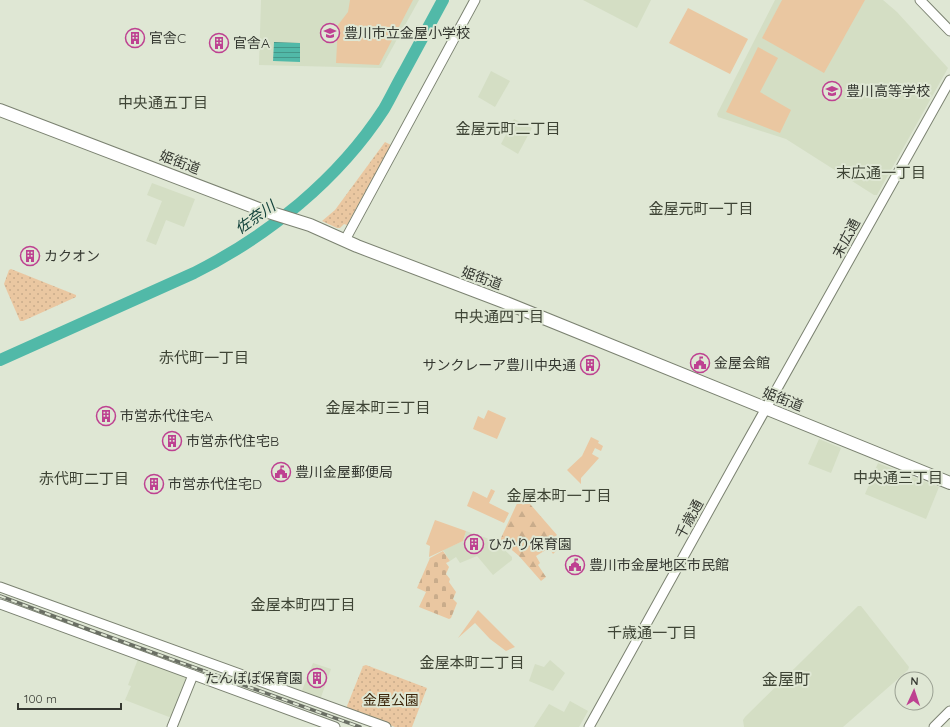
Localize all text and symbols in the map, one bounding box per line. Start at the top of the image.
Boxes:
school or university icon: 豊川市立金屋小学校 [319,22,341,44]
place label: 豊川市立金屋小学校 [344,24,470,42]
building icon: 官舎C [124,27,146,49]
place label: 官舎C [149,29,186,47]
building icon: 官舎A [208,32,230,54]
place label: 官舎A [233,34,270,52]
school or university icon: 豊川高等学校 [821,80,843,102]
place label: 豊川高等学校 [846,82,930,100]
district label: 中央通五丁目 [118,93,208,112]
district label: 金屋元町二丁目 [455,119,561,138]
street label: 姫街道 [157,146,203,178]
district label: 末広通一丁目 [836,163,926,182]
water label: 佐奈川 [231,195,281,238]
district label: 金屋元町一丁目 [648,199,754,218]
street label: 末広通 [828,215,864,261]
building icon: カクオン [19,245,41,267]
place label: カクオン [44,247,100,265]
street label: 姫街道 [459,262,505,294]
district label: 中央通四丁目 [454,307,544,326]
district label: 赤代町一丁目 [159,348,249,367]
public building icon: 金屋会館 [689,352,711,374]
building icon: サンクレーア豊川中央通 [579,354,601,376]
place label: 金屋会館 [714,354,770,372]
place label: サンクレーア豊川中央通 [423,356,576,374]
street label: 姫街道 [760,383,806,415]
district label: 金屋本町三丁目 [325,398,431,417]
building icon: 市営赤代住宅A [95,405,117,427]
place label: 市営赤代住宅A [120,407,213,425]
building icon: 市営赤代住宅B [161,430,183,452]
place label: 市営赤代住宅B [186,432,279,450]
public building icon: 豊川金屋郵便局 [270,461,292,483]
place label: 豊川金屋郵便局 [295,463,393,481]
district label: 中央通三丁目 [853,468,943,487]
district label: 赤代町二丁目 [39,469,129,488]
building icon: 市営赤代住宅D [143,473,165,495]
place label: 市営赤代住宅D [168,475,262,493]
district label: 金屋本町一丁目 [506,486,612,505]
street label: 千歳通 [671,496,707,542]
building icon: ひかり保育園 [463,533,485,555]
place label: ひかり保育園 [488,535,572,553]
public building icon: 豊川市金屋地区市民館 [564,554,586,576]
place label: 豊川市金屋地区市民館 [589,556,729,574]
district label: 金屋本町四丁目 [250,595,356,614]
district label: 千歳通一丁目 [607,623,697,642]
district label: 金屋本町二丁目 [419,653,525,672]
building icon: たんぽぽ保育園 [306,667,328,689]
place label: たんぽぽ保育園 [205,669,303,687]
district label: 金屋町 [762,669,810,689]
north arrow [894,671,934,711]
text: N [910,674,919,688]
scale bar [18,685,121,711]
text: 100 m [24,691,57,706]
park label: 金屋公園 [363,691,419,709]

